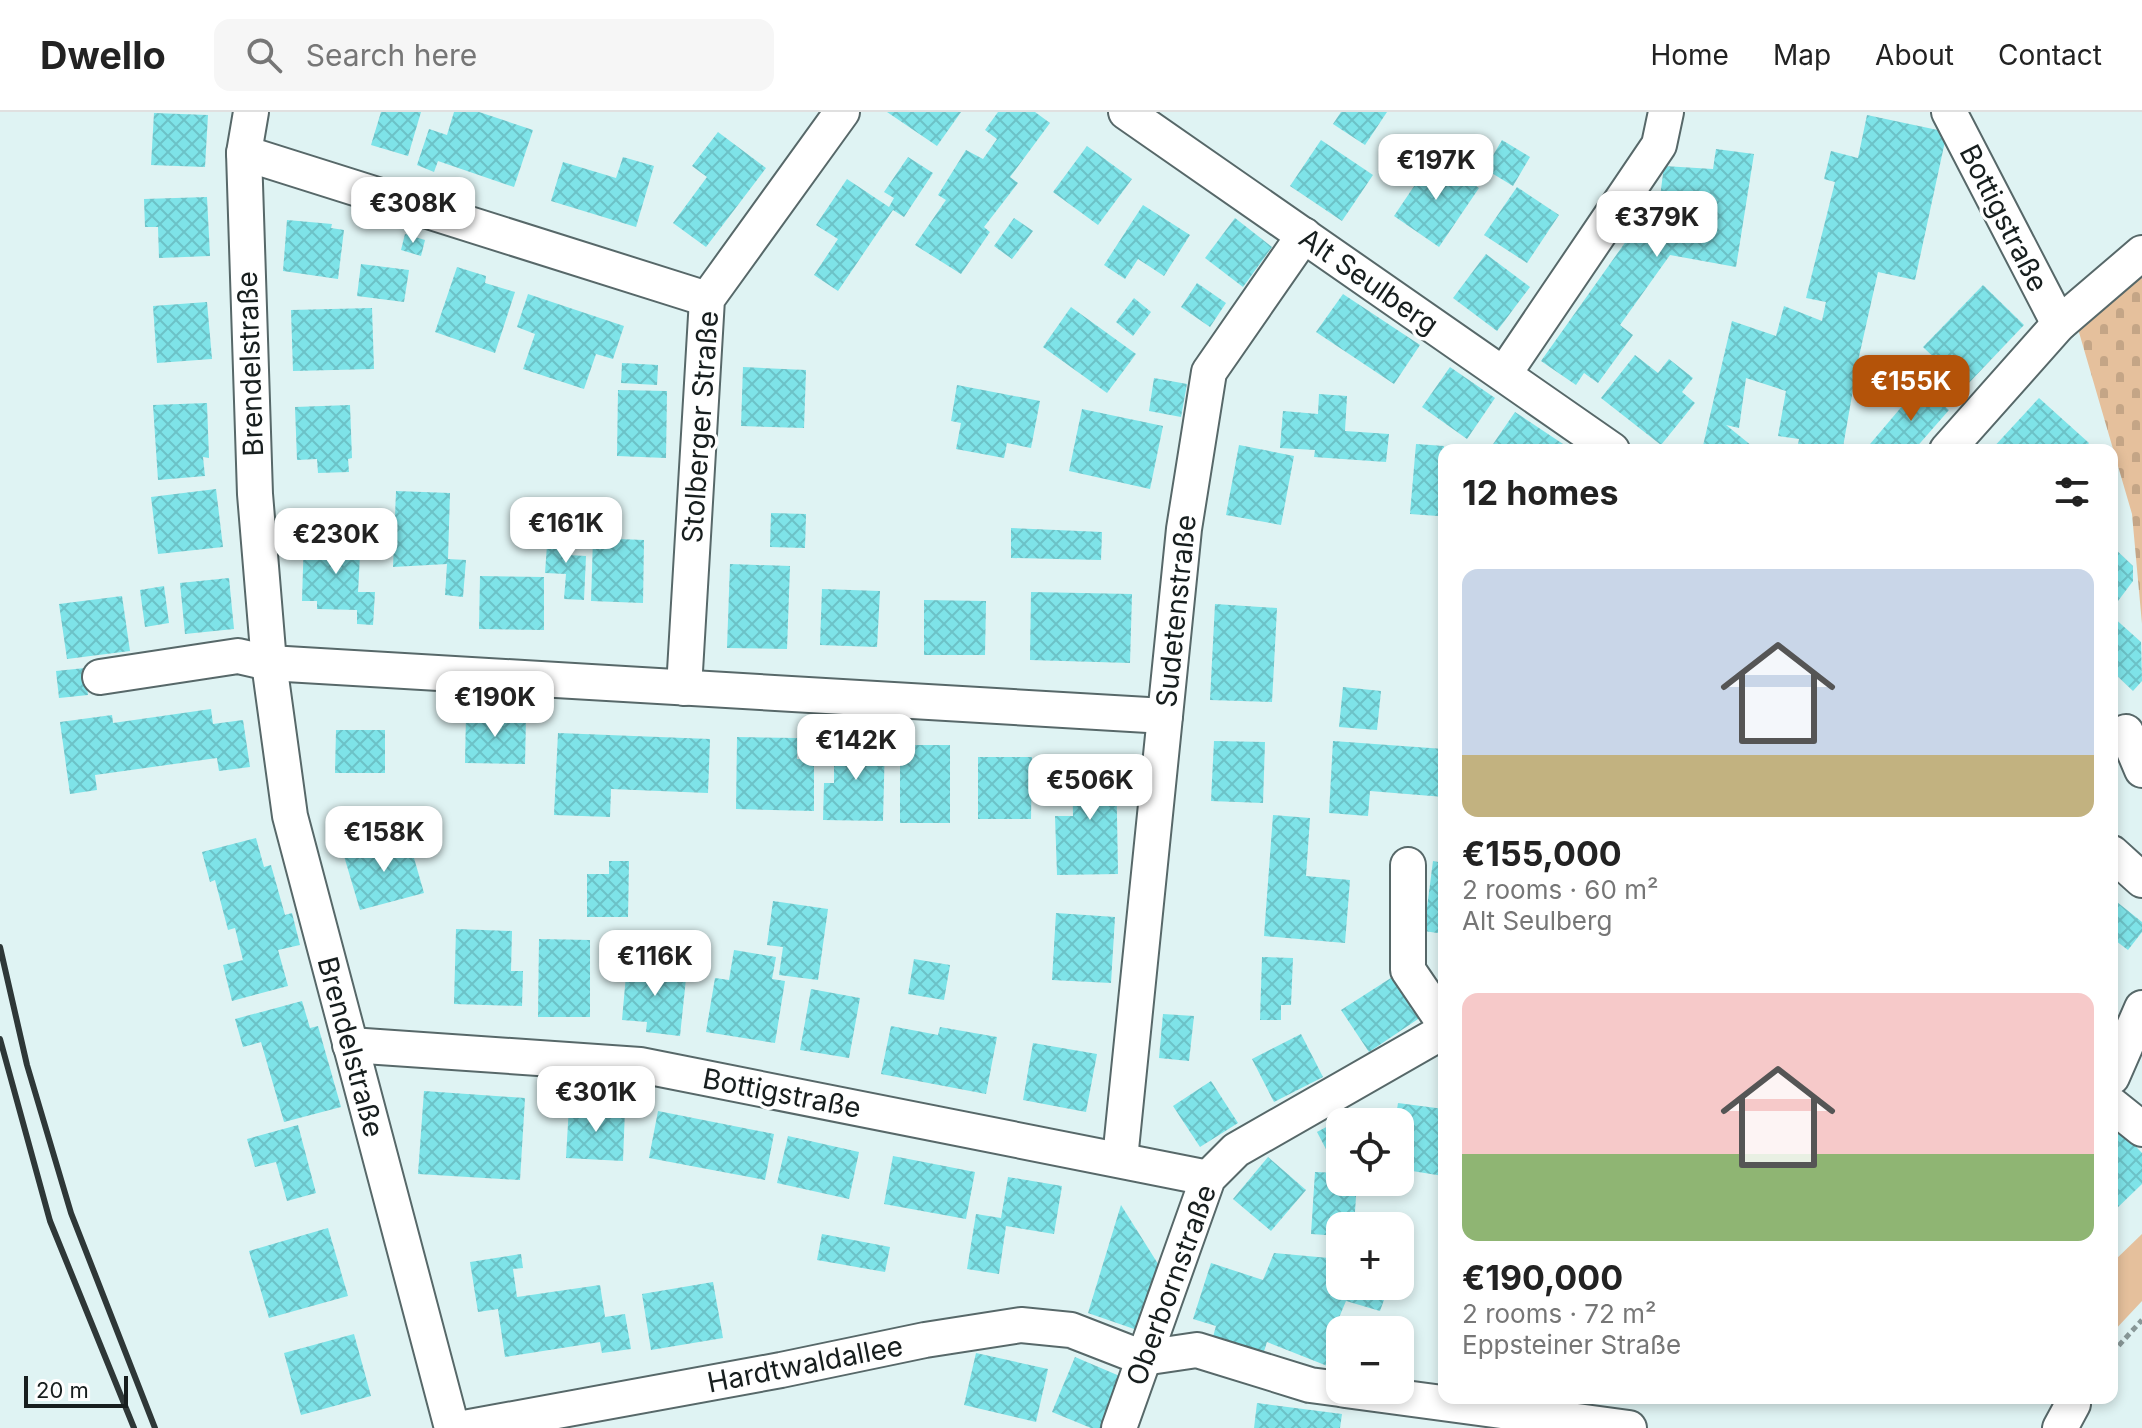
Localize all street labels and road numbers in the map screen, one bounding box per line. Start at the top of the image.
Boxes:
street label: Bottigstraße [1952,139,2056,297]
street label: Alt Seulberg [1293,221,1445,341]
street label: Brendelstraße [230,271,270,457]
street label: Stolberger Straße [675,310,725,544]
street label: Sudetenstraße [1149,513,1203,709]
street label: Brendelstraße [311,953,391,1141]
street label: Bottigstraße [700,1061,864,1125]
street label: Oberbornstraße [1119,1180,1223,1390]
street label: Hardtwaldallee [704,1328,906,1400]

